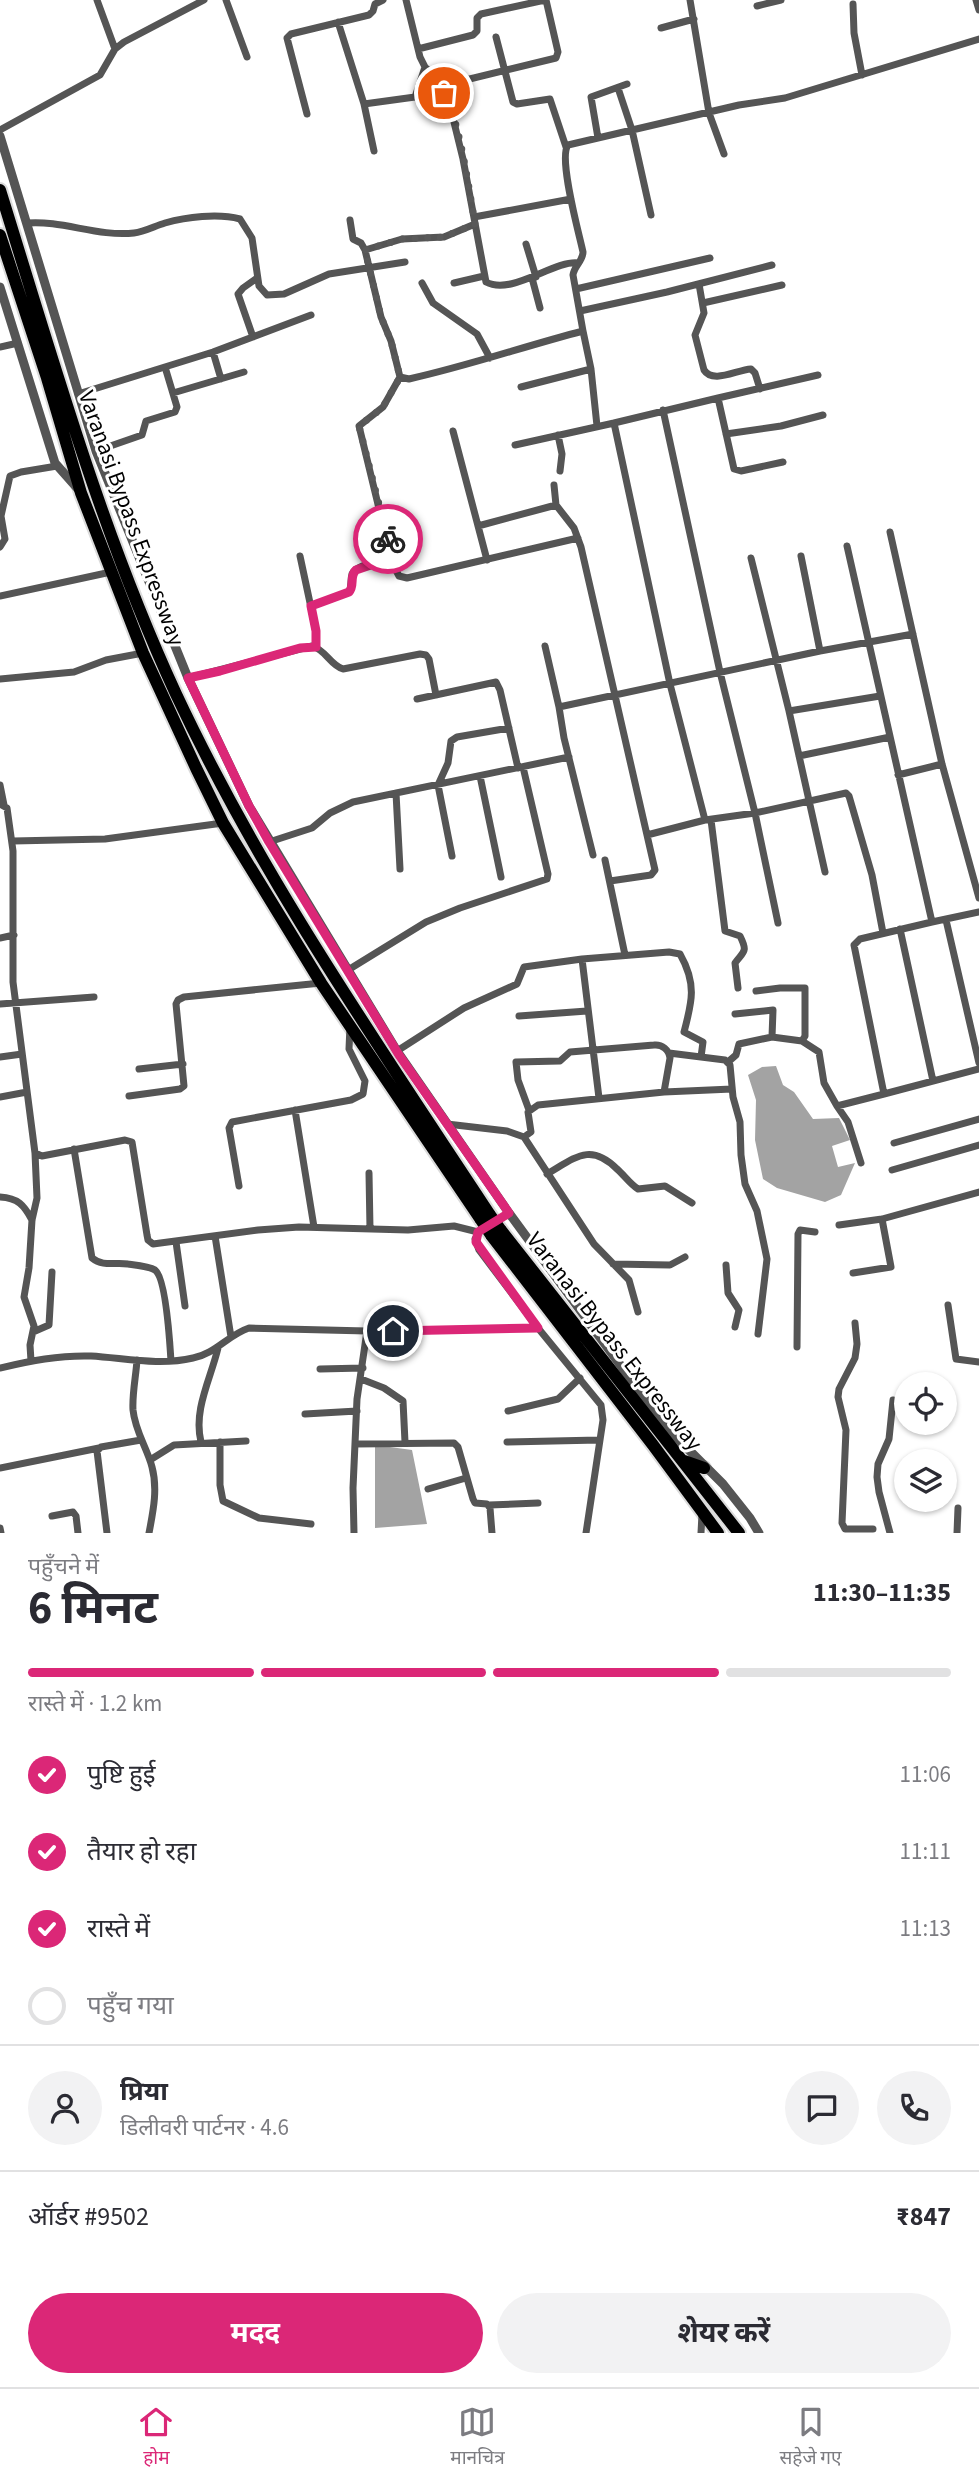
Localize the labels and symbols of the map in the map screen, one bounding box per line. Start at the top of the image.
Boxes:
pin [414,63,474,123]
street label: Varanasi Bypass Expressway [70,386,193,651]
courier [353,504,423,574]
street label: Varanasi Bypass Expressway [519,1225,711,1458]
pin [363,1301,423,1361]

